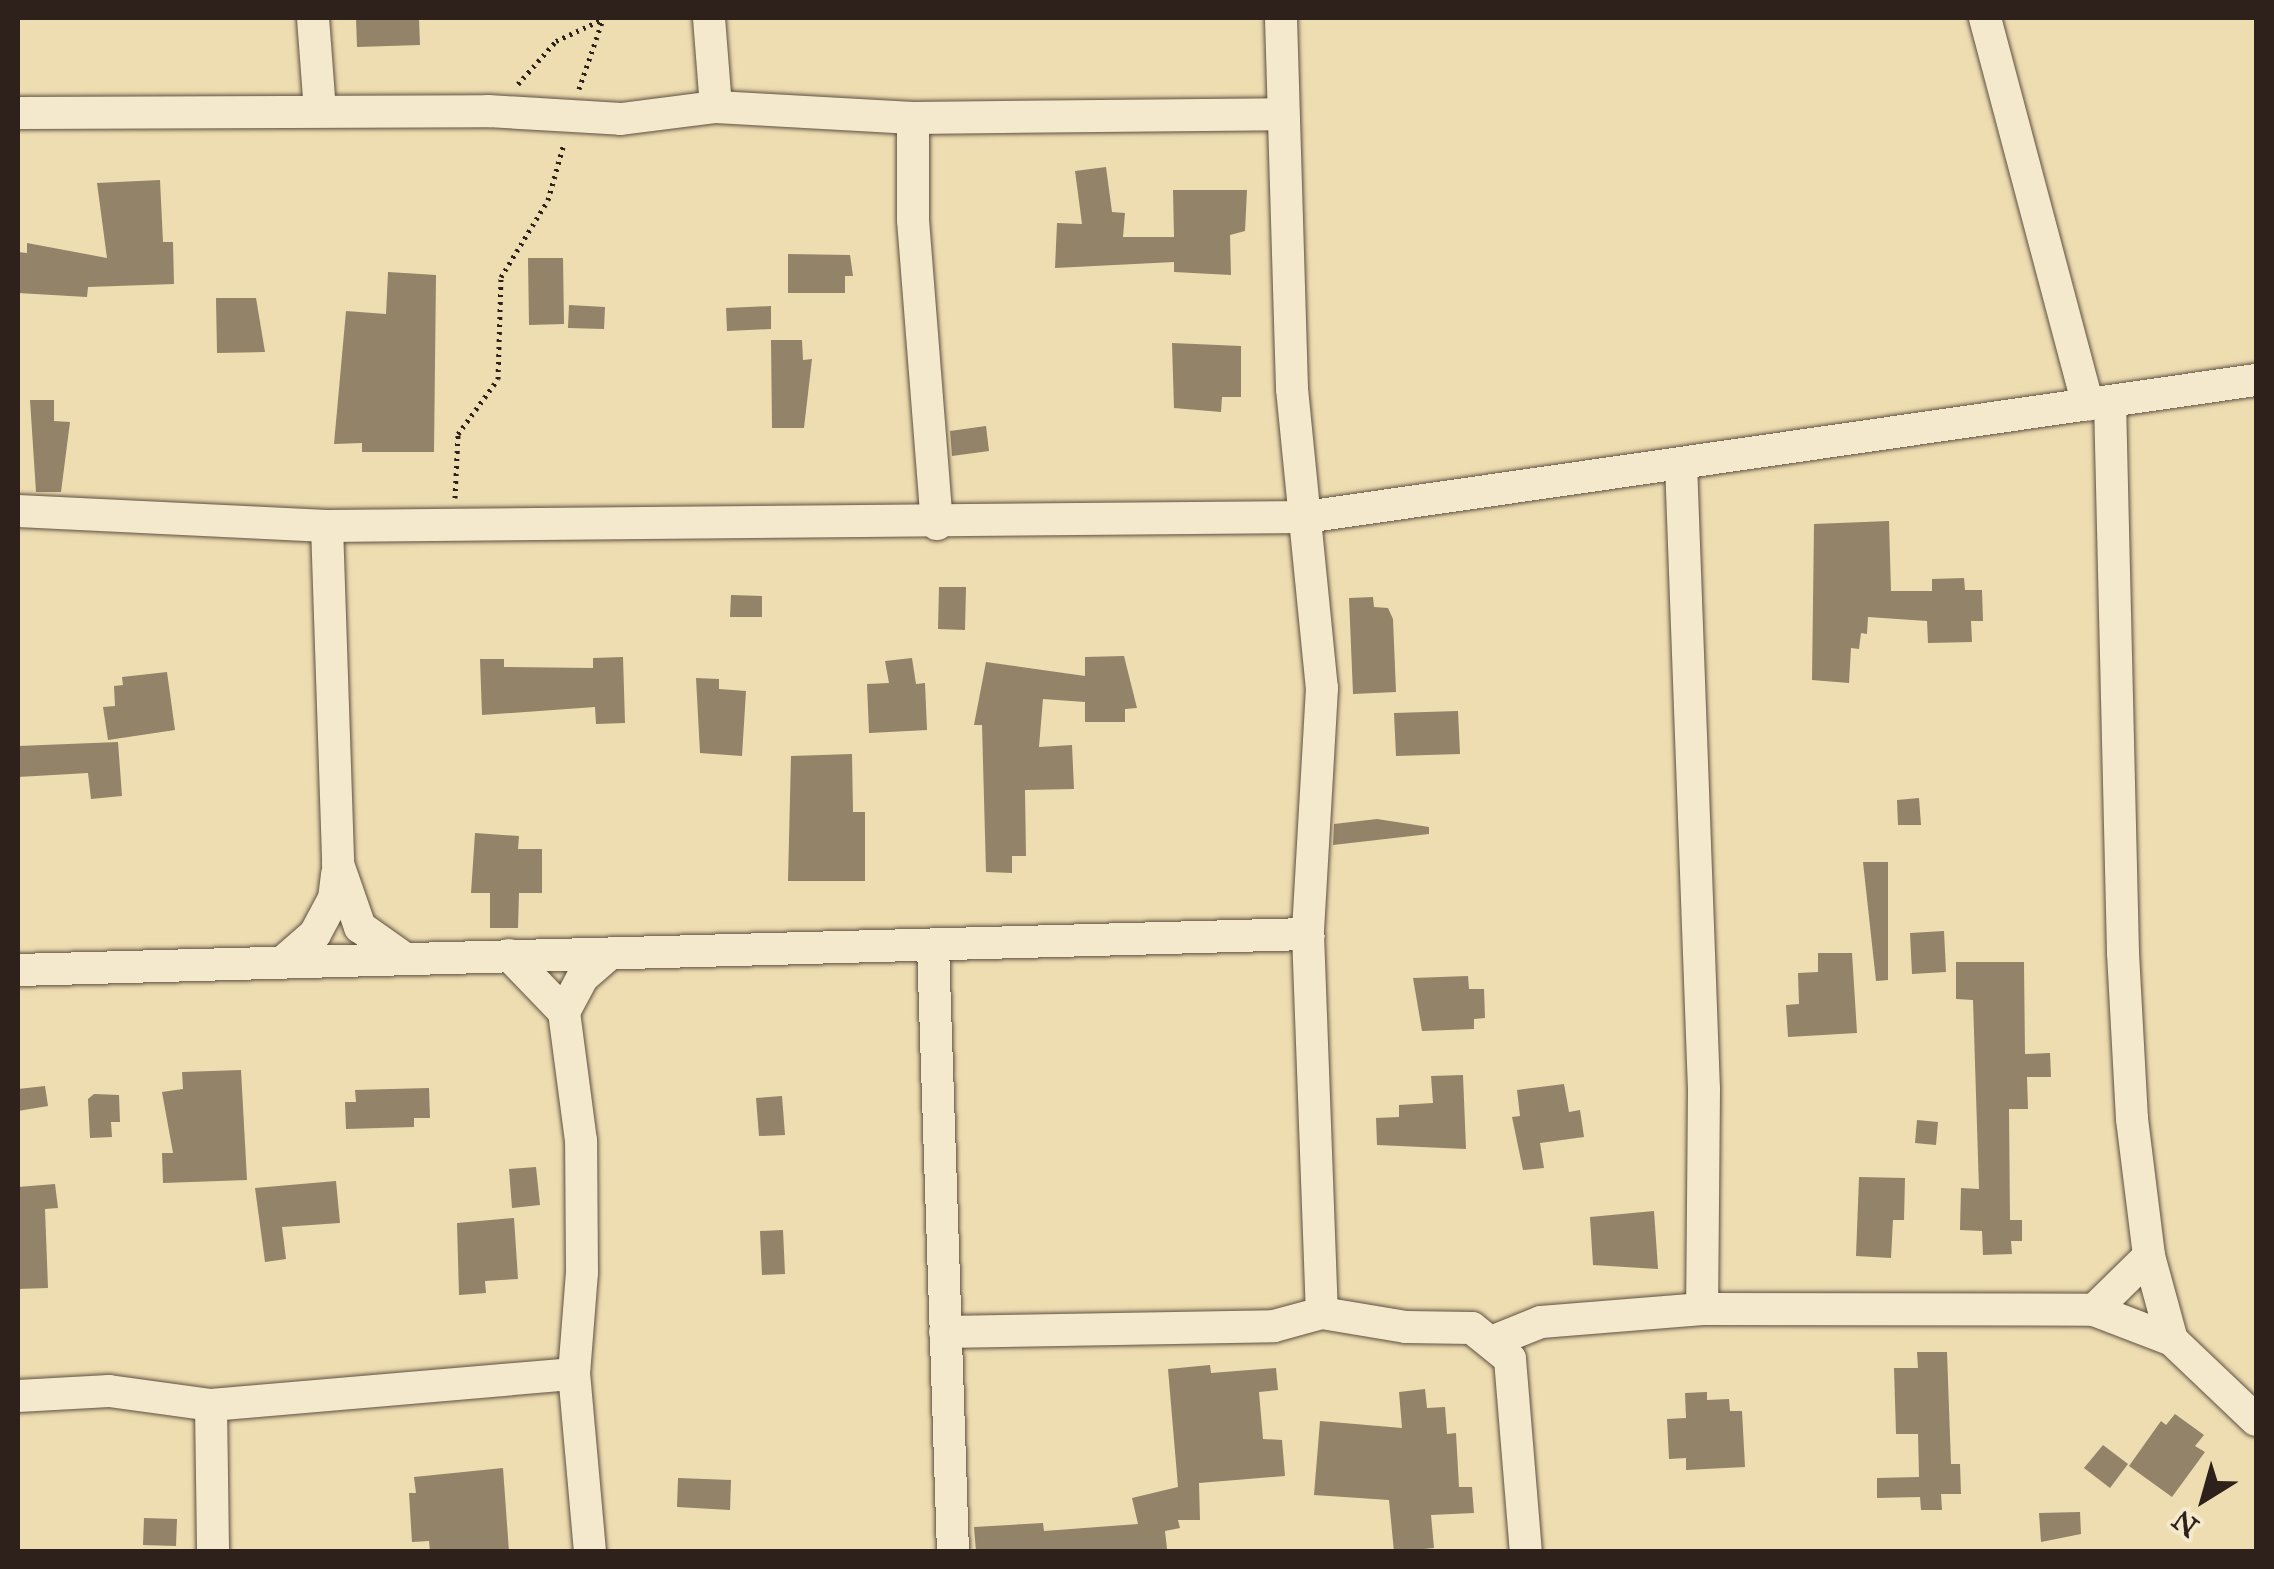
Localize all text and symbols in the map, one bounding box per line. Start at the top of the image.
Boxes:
north arrow [2154,1449,2254,1549]
text: N [2166,1502,2206,1544]

